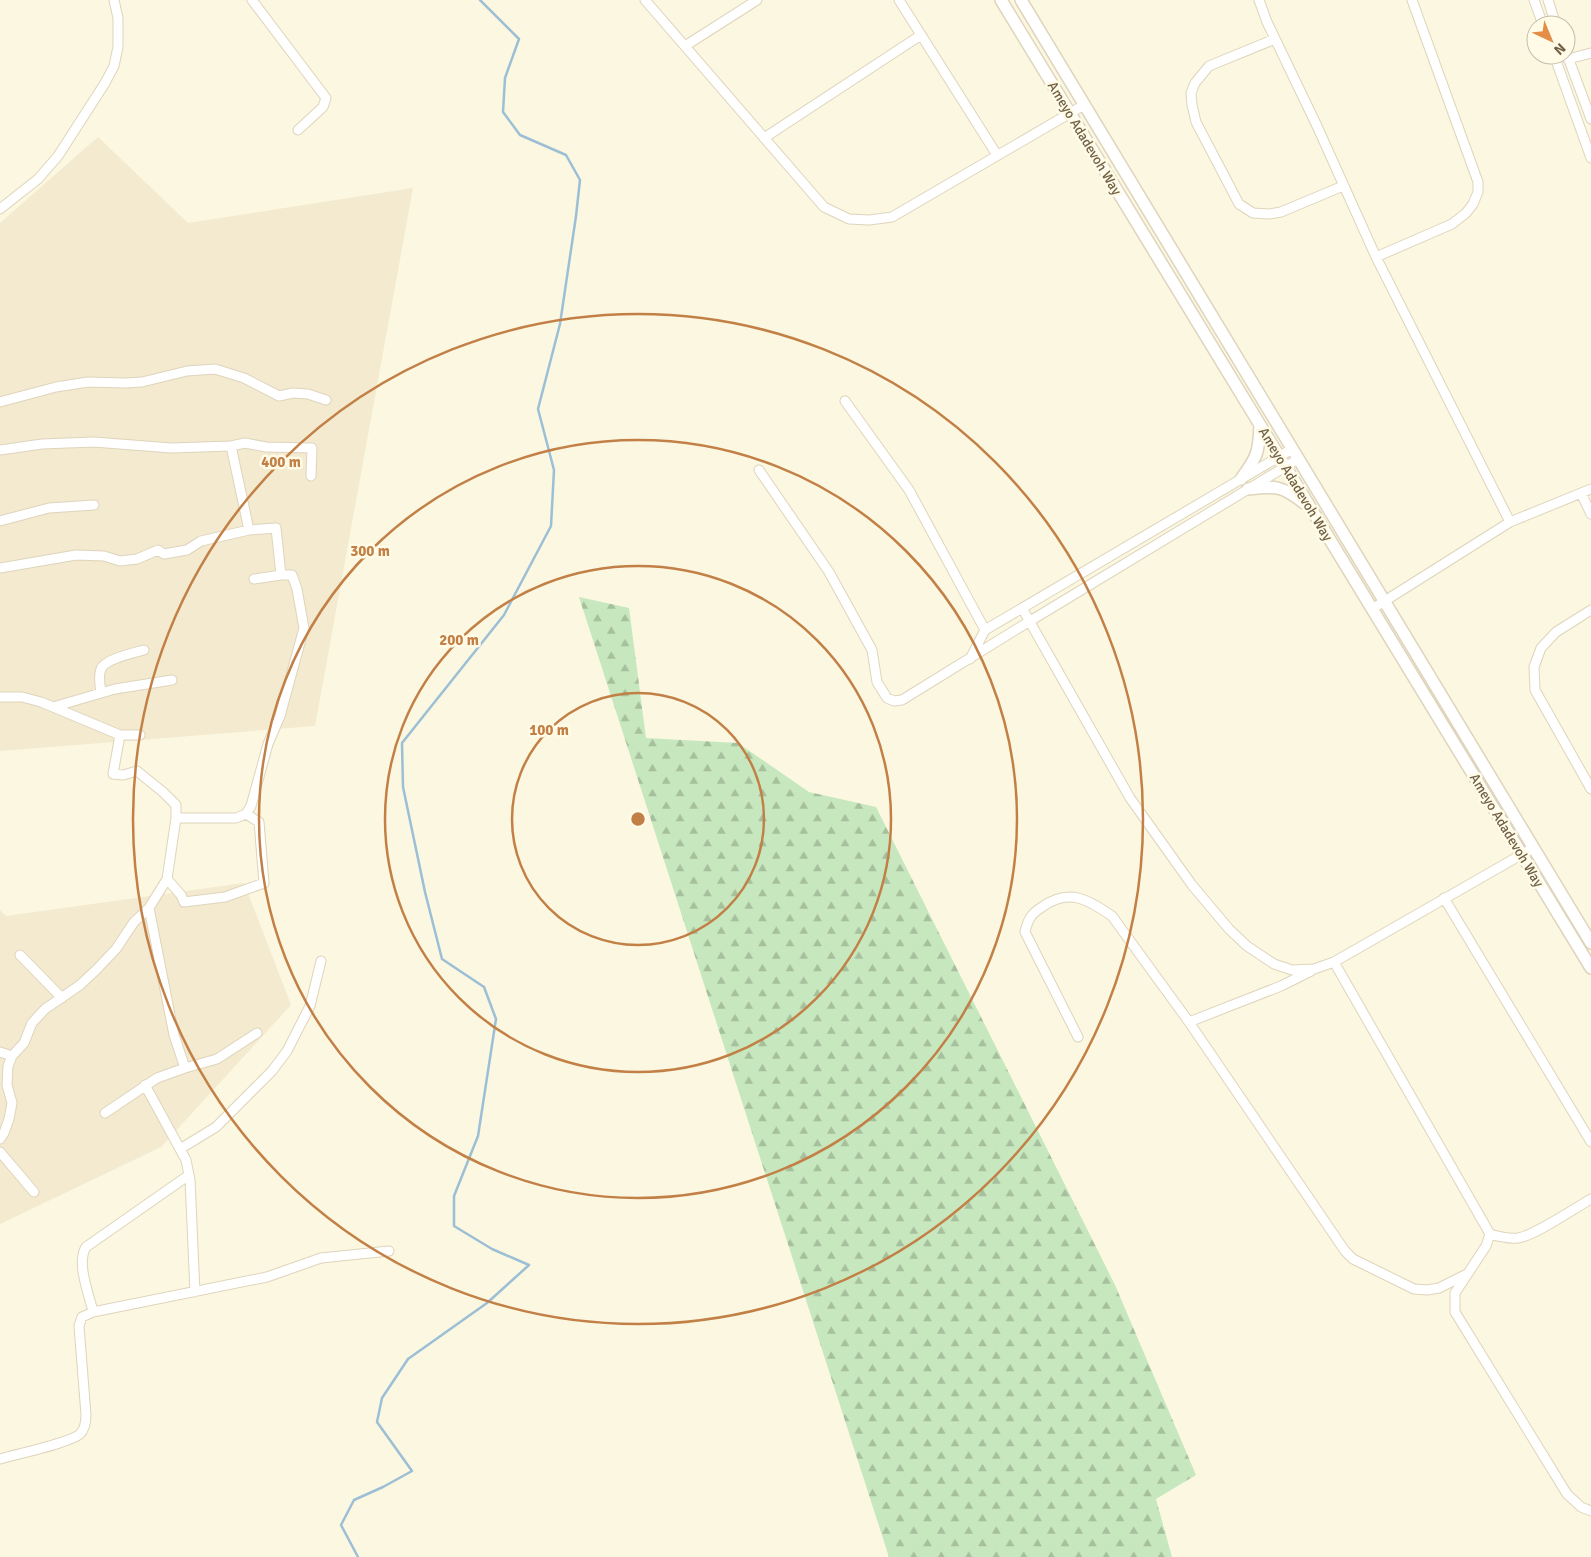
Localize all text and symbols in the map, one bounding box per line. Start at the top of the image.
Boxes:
north arrow [1526,15,1576,65]
text: N [1550,39,1569,58]
street label: Ameyo Adadevoh Way [1044,78,1125,199]
street label: Ameyo Adadevoh Way [1255,424,1336,545]
text: 400 m [261,453,301,471]
text: 300 m [350,542,390,560]
text: 200 m [439,631,479,649]
text: 100 m [529,721,569,739]
street label: Ameyo Adadevoh Way [1466,770,1547,891]
centre of rings [629,810,647,828]

